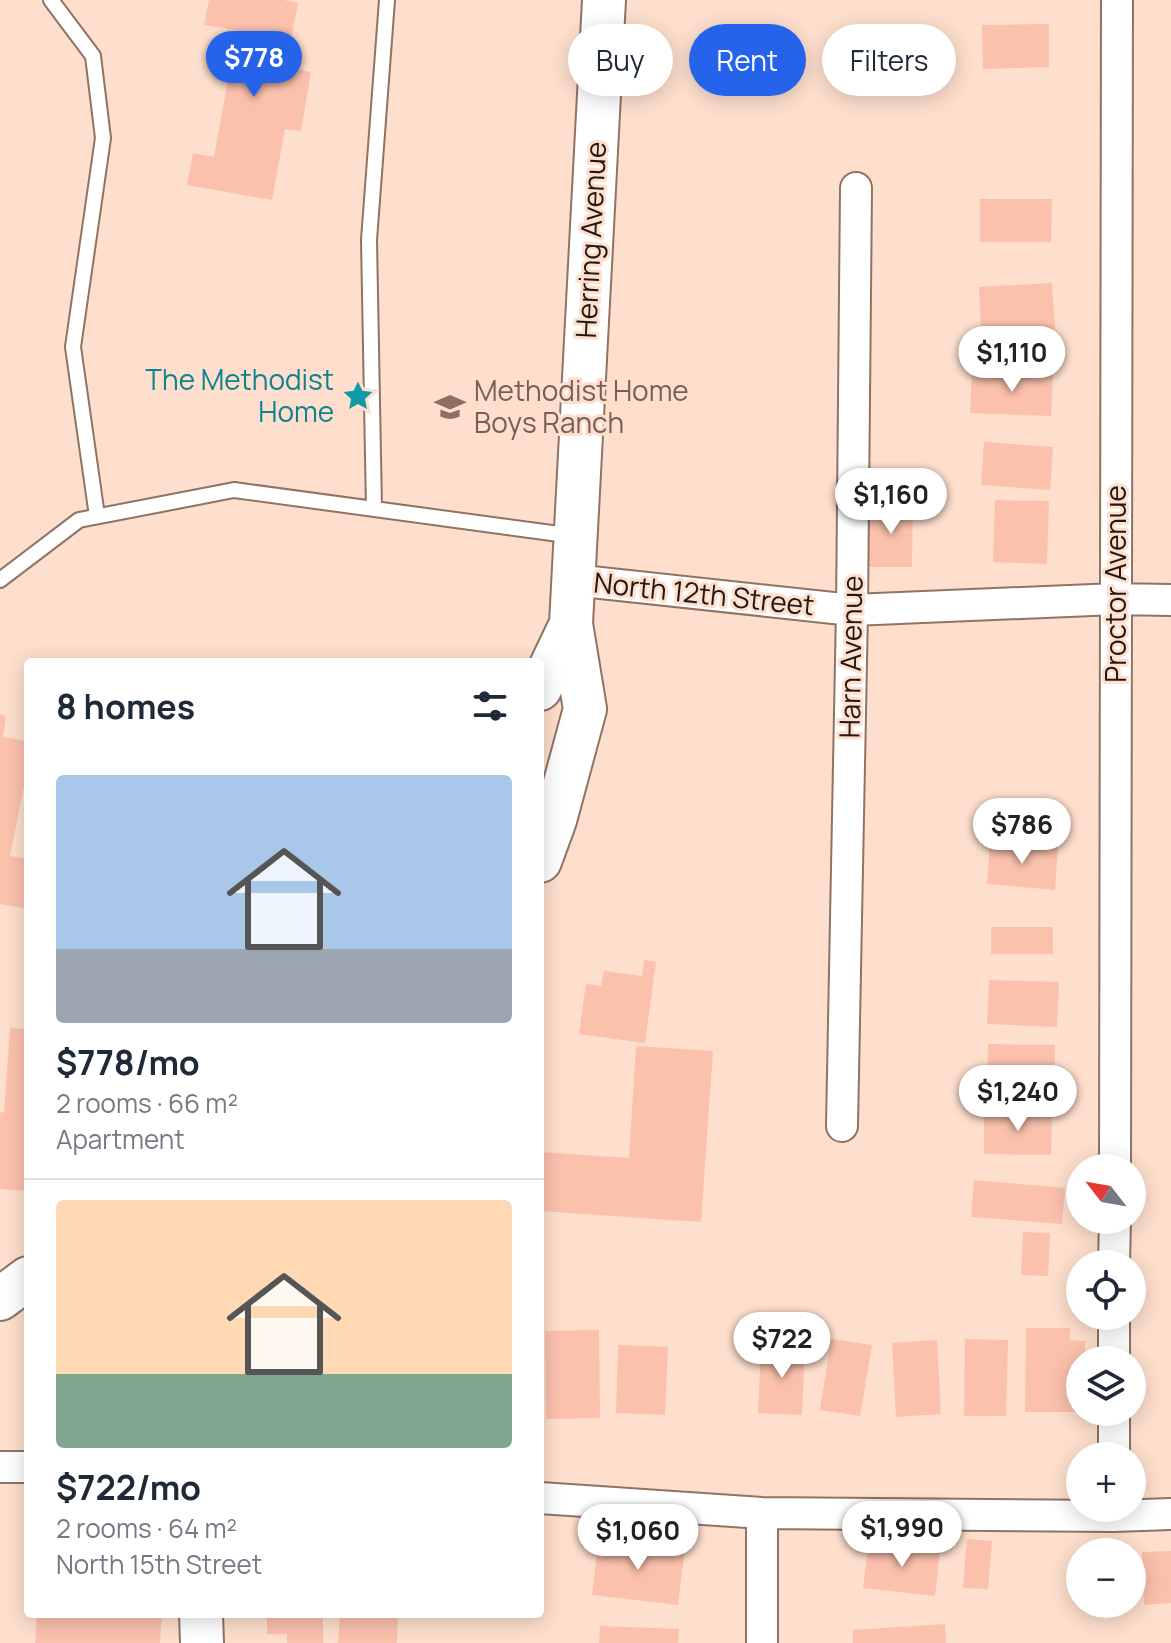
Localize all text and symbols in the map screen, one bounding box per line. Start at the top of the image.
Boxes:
chip: Buy [568,24,673,96]
chip: Rent [689,24,806,96]
chip: Filters [822,24,956,96]
pin: $778 [207,31,301,99]
text: $778 [224,39,284,75]
street label: Herring Avenue [566,141,614,339]
pin: $1,110 [947,326,1077,394]
text: $1,110 [976,334,1048,370]
place label: The Methodist Home [145,360,334,430]
place label: Methodist Home Boys Ranch [474,371,689,441]
place icon: The Methodist Home [341,379,375,413]
school or university icon: Methodist Home Boys Ranch [433,390,467,424]
pin: $1,160 [826,468,956,536]
text: $1,160 [853,476,929,512]
street label: Proctor Avenue [1096,485,1134,683]
street label: North 12th Street [592,563,816,623]
street label: Harn Avenue [830,575,870,739]
text: 8 homes [56,683,195,729]
icon: filters [468,684,512,728]
pin: $786 [975,798,1069,866]
text: $786 [991,806,1053,842]
icon: home [212,827,356,971]
text: $778/mo [56,1039,200,1085]
pin: $1,240 [953,1065,1083,1133]
text: $1,240 [977,1073,1059,1109]
text: 2 rooms · 66 m² [56,1085,238,1121]
text: Apartment [56,1121,185,1157]
north arrow [1066,1154,1146,1234]
map controls [1066,1154,1146,1618]
button: locate [1066,1250,1146,1330]
icon: home [212,1252,356,1396]
pin: $722 [735,1312,829,1380]
text: $722 [751,1320,813,1356]
button: layers [1066,1346,1146,1426]
button: + [1066,1442,1146,1522]
text: $722/mo [56,1464,201,1510]
pin: $1,990 [837,1501,967,1569]
pin: $1,060 [573,1504,703,1572]
text: $1,990 [860,1509,944,1545]
text: 2 rooms · 64 m² [56,1510,237,1546]
text: $1,060 [596,1512,680,1548]
button: − [1066,1538,1146,1618]
text: North 15th Street [56,1546,262,1582]

